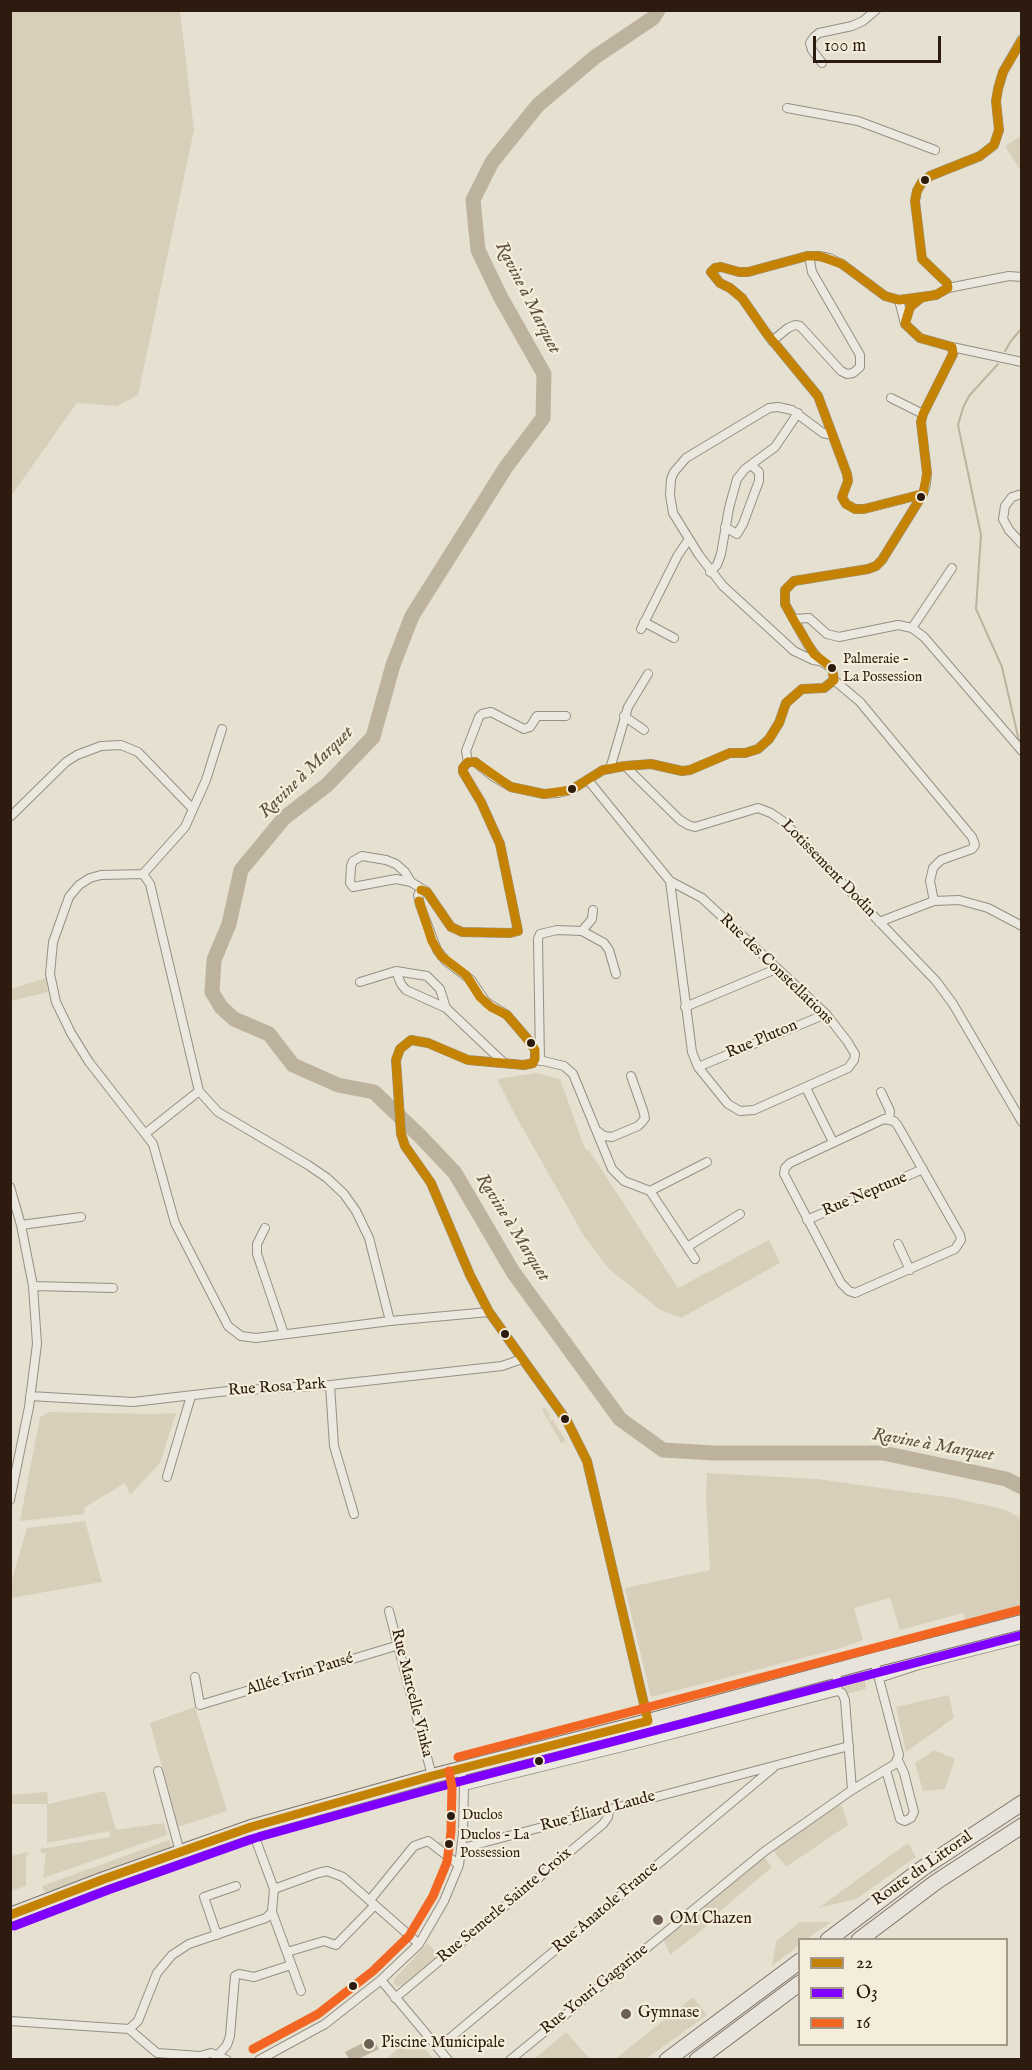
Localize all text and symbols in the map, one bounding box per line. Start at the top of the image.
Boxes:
scale bar [816,24,944,62]
text: 100 m [824,35,866,58]
unlabelled marker [919,174,931,186]
water label: Ravine à Marquet [489,238,565,358]
unlabelled marker [915,491,927,503]
place label: Palmeraie - La Possession [843,652,922,684]
marker: Palmeraie - La Possession [826,662,838,674]
water label: Ravine à Marquet [255,723,359,823]
unlabelled marker [566,783,578,795]
street label: Lotissement Dodin [776,816,880,922]
street label: Rue des Constellations [715,911,837,1029]
street label: Rue Pluton [723,1016,801,1064]
unlabelled marker [525,1037,537,1049]
street label: Rue Neptune [820,1169,910,1221]
water label: Ravine à Marquet [470,1170,554,1286]
unlabelled marker [499,1328,511,1340]
street label: Rue Rosa Park [227,1375,327,1401]
unlabelled marker [559,1413,571,1425]
water label: Ravine à Marquet [871,1425,995,1467]
street label: Rue Marcelle Vinka [386,1627,436,1759]
street label: Allée Ivrin Pausé [244,1650,356,1700]
unlabelled marker [533,1755,545,1767]
street label: Rue Éliard Laude [538,1787,658,1837]
place label: Duclos [462,1808,503,1824]
marker: Duclos [445,1810,457,1822]
street label: Route du Littoral [869,1827,977,1911]
place label: Duclos - La Possession [460,1828,529,1860]
marker: Duclos - La Possession [443,1838,455,1850]
street label: Rue Semerle Sainte Croix [434,1844,576,1968]
street label: Rue Anatole France [549,1858,663,1958]
place label: OM Chazen [670,1910,752,1930]
marker: OM Chazen [651,1913,665,1927]
legend [798,1938,1008,2046]
street label: Rue Youri Gagarine [537,1941,653,2039]
text: 22 [856,1952,873,1975]
unlabelled marker [347,1980,359,1992]
text: O3 [856,1982,878,2005]
place label: Gymnase [638,2004,699,2024]
marker: Gymnase [619,2007,633,2021]
text: 16 [856,2012,870,2035]
place label: Piscine Municipale [381,2034,505,2054]
marker: Piscine Municipale [362,2037,376,2051]

